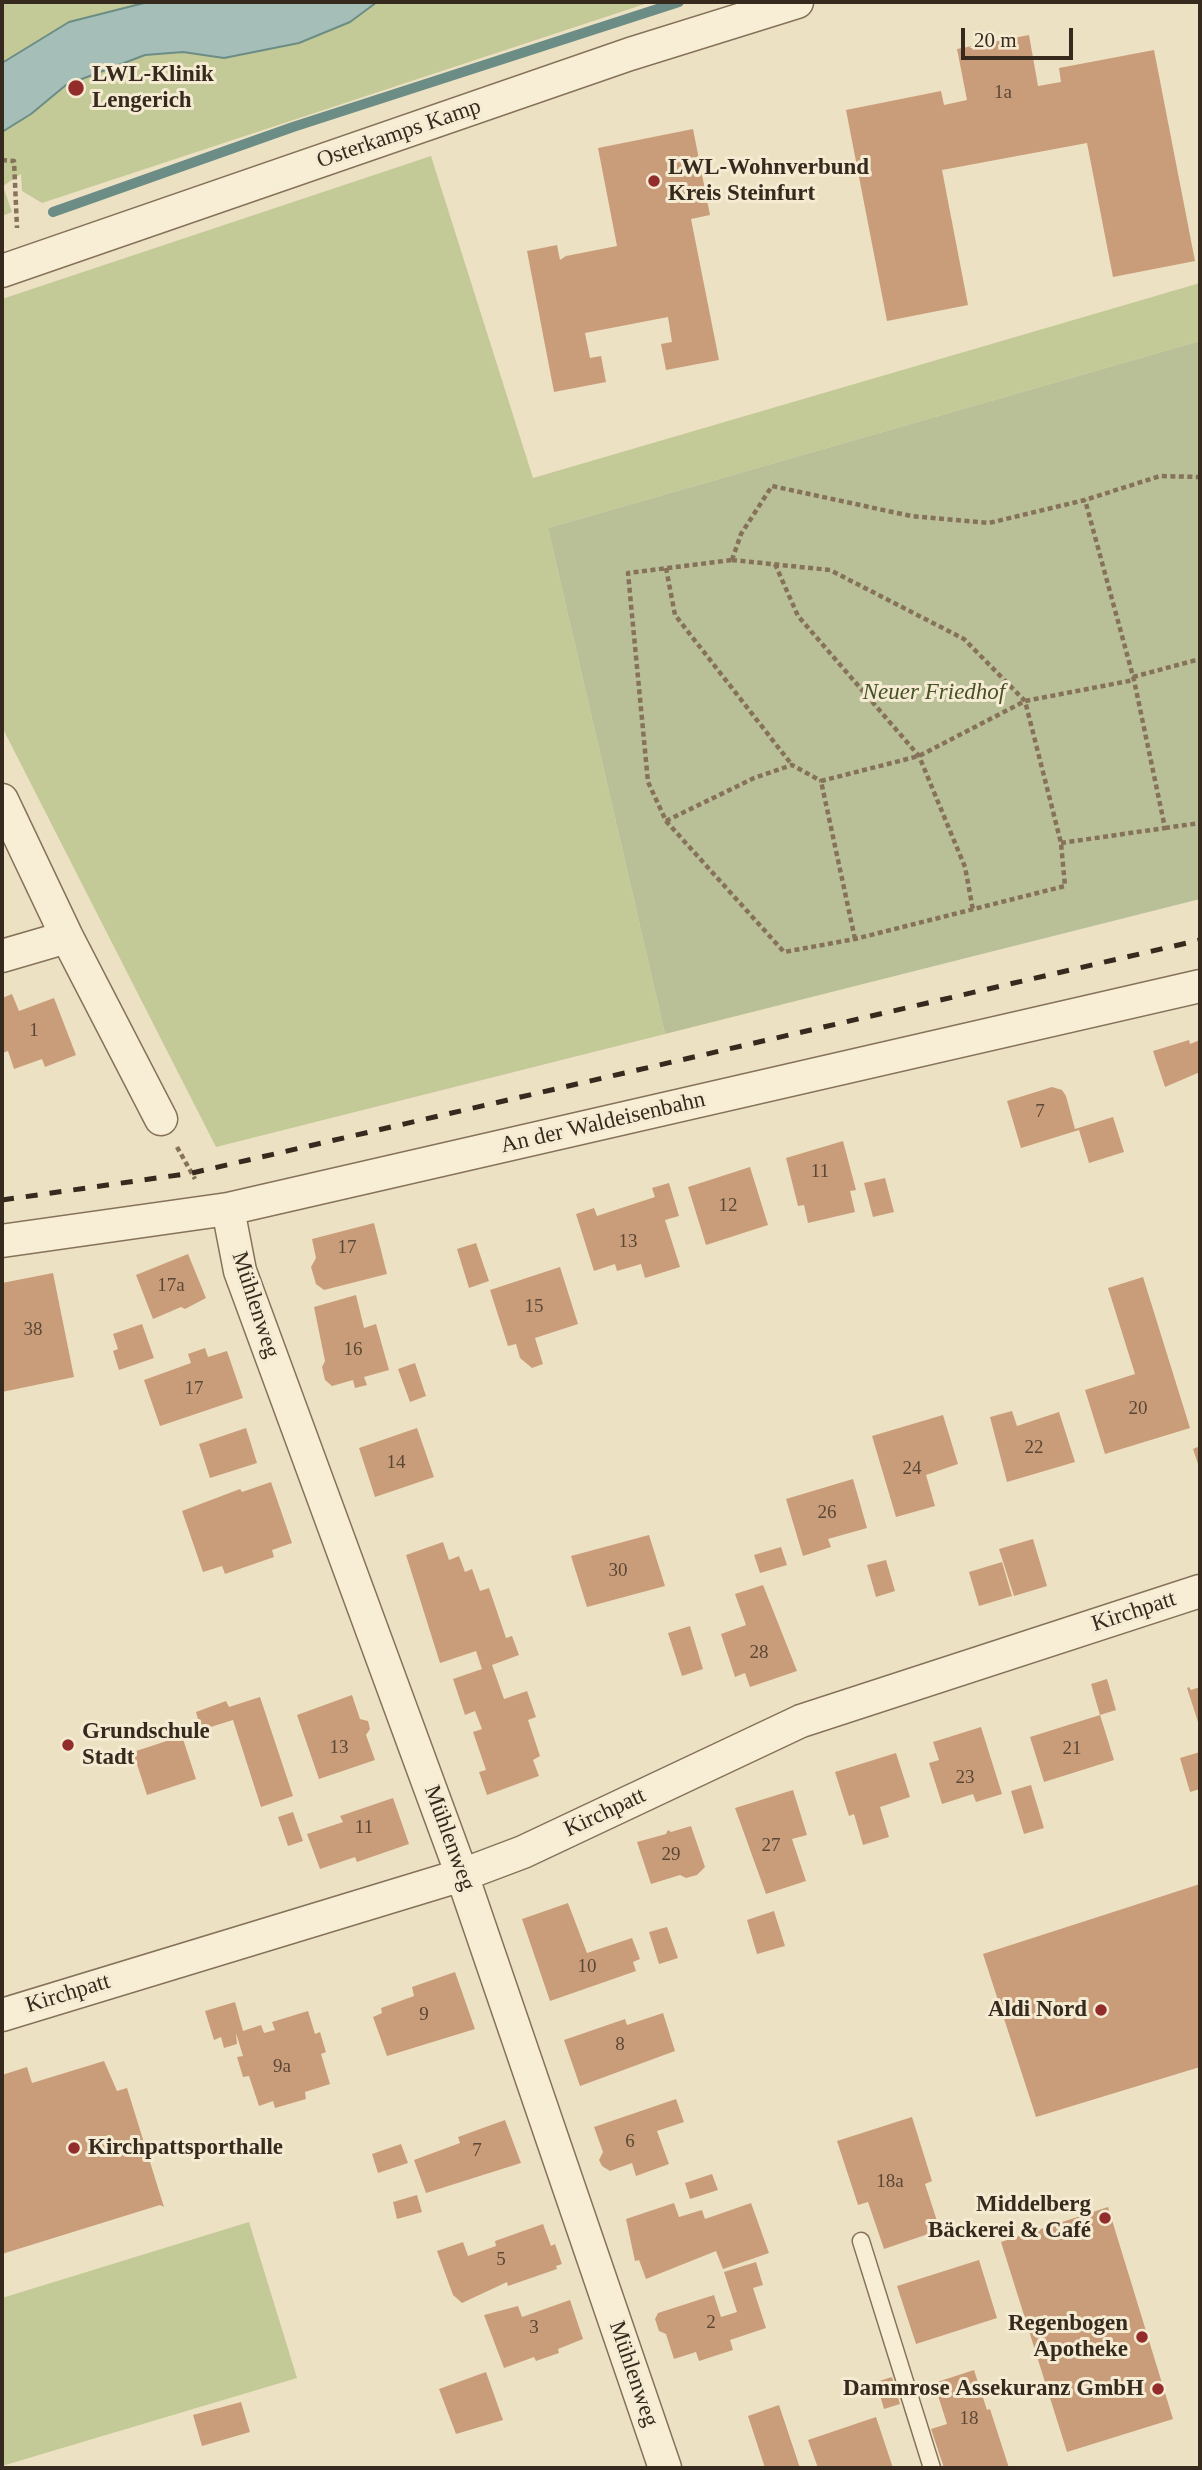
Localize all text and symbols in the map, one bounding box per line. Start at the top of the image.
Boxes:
scale bar [964,14,1076,58]
text: 20 m [974,28,1017,52]
place label: LWL-Klinik Lengerich [92,61,214,115]
marker: LWL-Klinik Lengerich [66,78,86,98]
house number: 1a [994,82,1012,104]
street label: Osterkamps Kamp [313,93,485,175]
place label: LWL-Wohnverbund Kreis Steinfurt [668,154,869,208]
marker: LWL-Wohnverbund Kreis Steinfurt [646,173,662,189]
park label: Neuer Friedhof [863,679,1005,707]
house number: 1 [29,1020,39,1042]
street label: An der Waldeisenbahn [498,1086,708,1160]
house number: 7 [1035,1101,1045,1123]
house number: 11 [811,1161,829,1183]
house number: 12 [718,1195,738,1217]
house number: 13 [618,1231,638,1253]
house number: 17 [338,1237,356,1259]
street label: Mühlenweg [225,1248,285,1362]
house number: 17a [157,1275,185,1297]
house number: 15 [524,1296,544,1318]
house number: 38 [24,1319,42,1341]
house number: 16 [344,1339,362,1361]
house number: 17 [184,1378,204,1400]
house number: 20 [1128,1398,1148,1420]
house number: 22 [1024,1437,1044,1459]
house number: 14 [386,1452,405,1474]
house number: 24 [902,1458,922,1480]
house number: 26 [818,1502,836,1524]
house number: 30 [608,1560,628,1582]
street label: Kirchpatt [1088,1585,1180,1639]
house number: 28 [750,1642,768,1664]
place label: Grundschule Stadt [82,1718,210,1772]
marker: Grundschule Stadt [60,1737,76,1753]
house number: 13 [330,1737,348,1759]
house number: 21 [1062,1738,1082,1760]
house number: 23 [956,1767,974,1789]
street label: Mühlenweg [417,1782,481,1894]
street label: Kirchpatt [560,1782,650,1844]
house number: 11 [355,1817,373,1839]
house number: 27 [762,1835,780,1857]
house number: 29 [662,1844,680,1866]
house number: 10 [578,1956,596,1978]
street label: Kirchpatt [22,1968,114,2020]
place label: Aldi Nord [988,1996,1087,2024]
marker: Aldi Nord [1093,2002,1109,2018]
house number: 9 [419,2004,429,2026]
house number: 8 [615,2034,625,2056]
house number: 9a [273,2056,291,2078]
house number: 6 [625,2131,635,2153]
place label: Kirchpattsporthalle [88,2134,283,2162]
marker: Kirchpattsporthalle [66,2140,82,2156]
house number: 7 [472,2140,482,2162]
house number: 18a [876,2171,904,2193]
place label: Middelberg Bäckerei & Café [928,2191,1091,2245]
marker: Middelberg Bäckerei & Café [1097,2210,1113,2226]
house number: 5 [496,2249,506,2271]
place label: Regenbogen Apotheke [1008,2310,1128,2364]
house number: 2 [706,2312,716,2334]
house number: 3 [529,2317,539,2339]
street label: Mühlenweg [602,2318,664,2430]
marker: Regenbogen Apotheke [1134,2329,1150,2345]
place label: Dammrose Assekuranz GmbH [843,2375,1144,2403]
marker: Dammrose Assekuranz GmbH [1150,2381,1166,2397]
house number: 18 [959,2408,978,2430]

